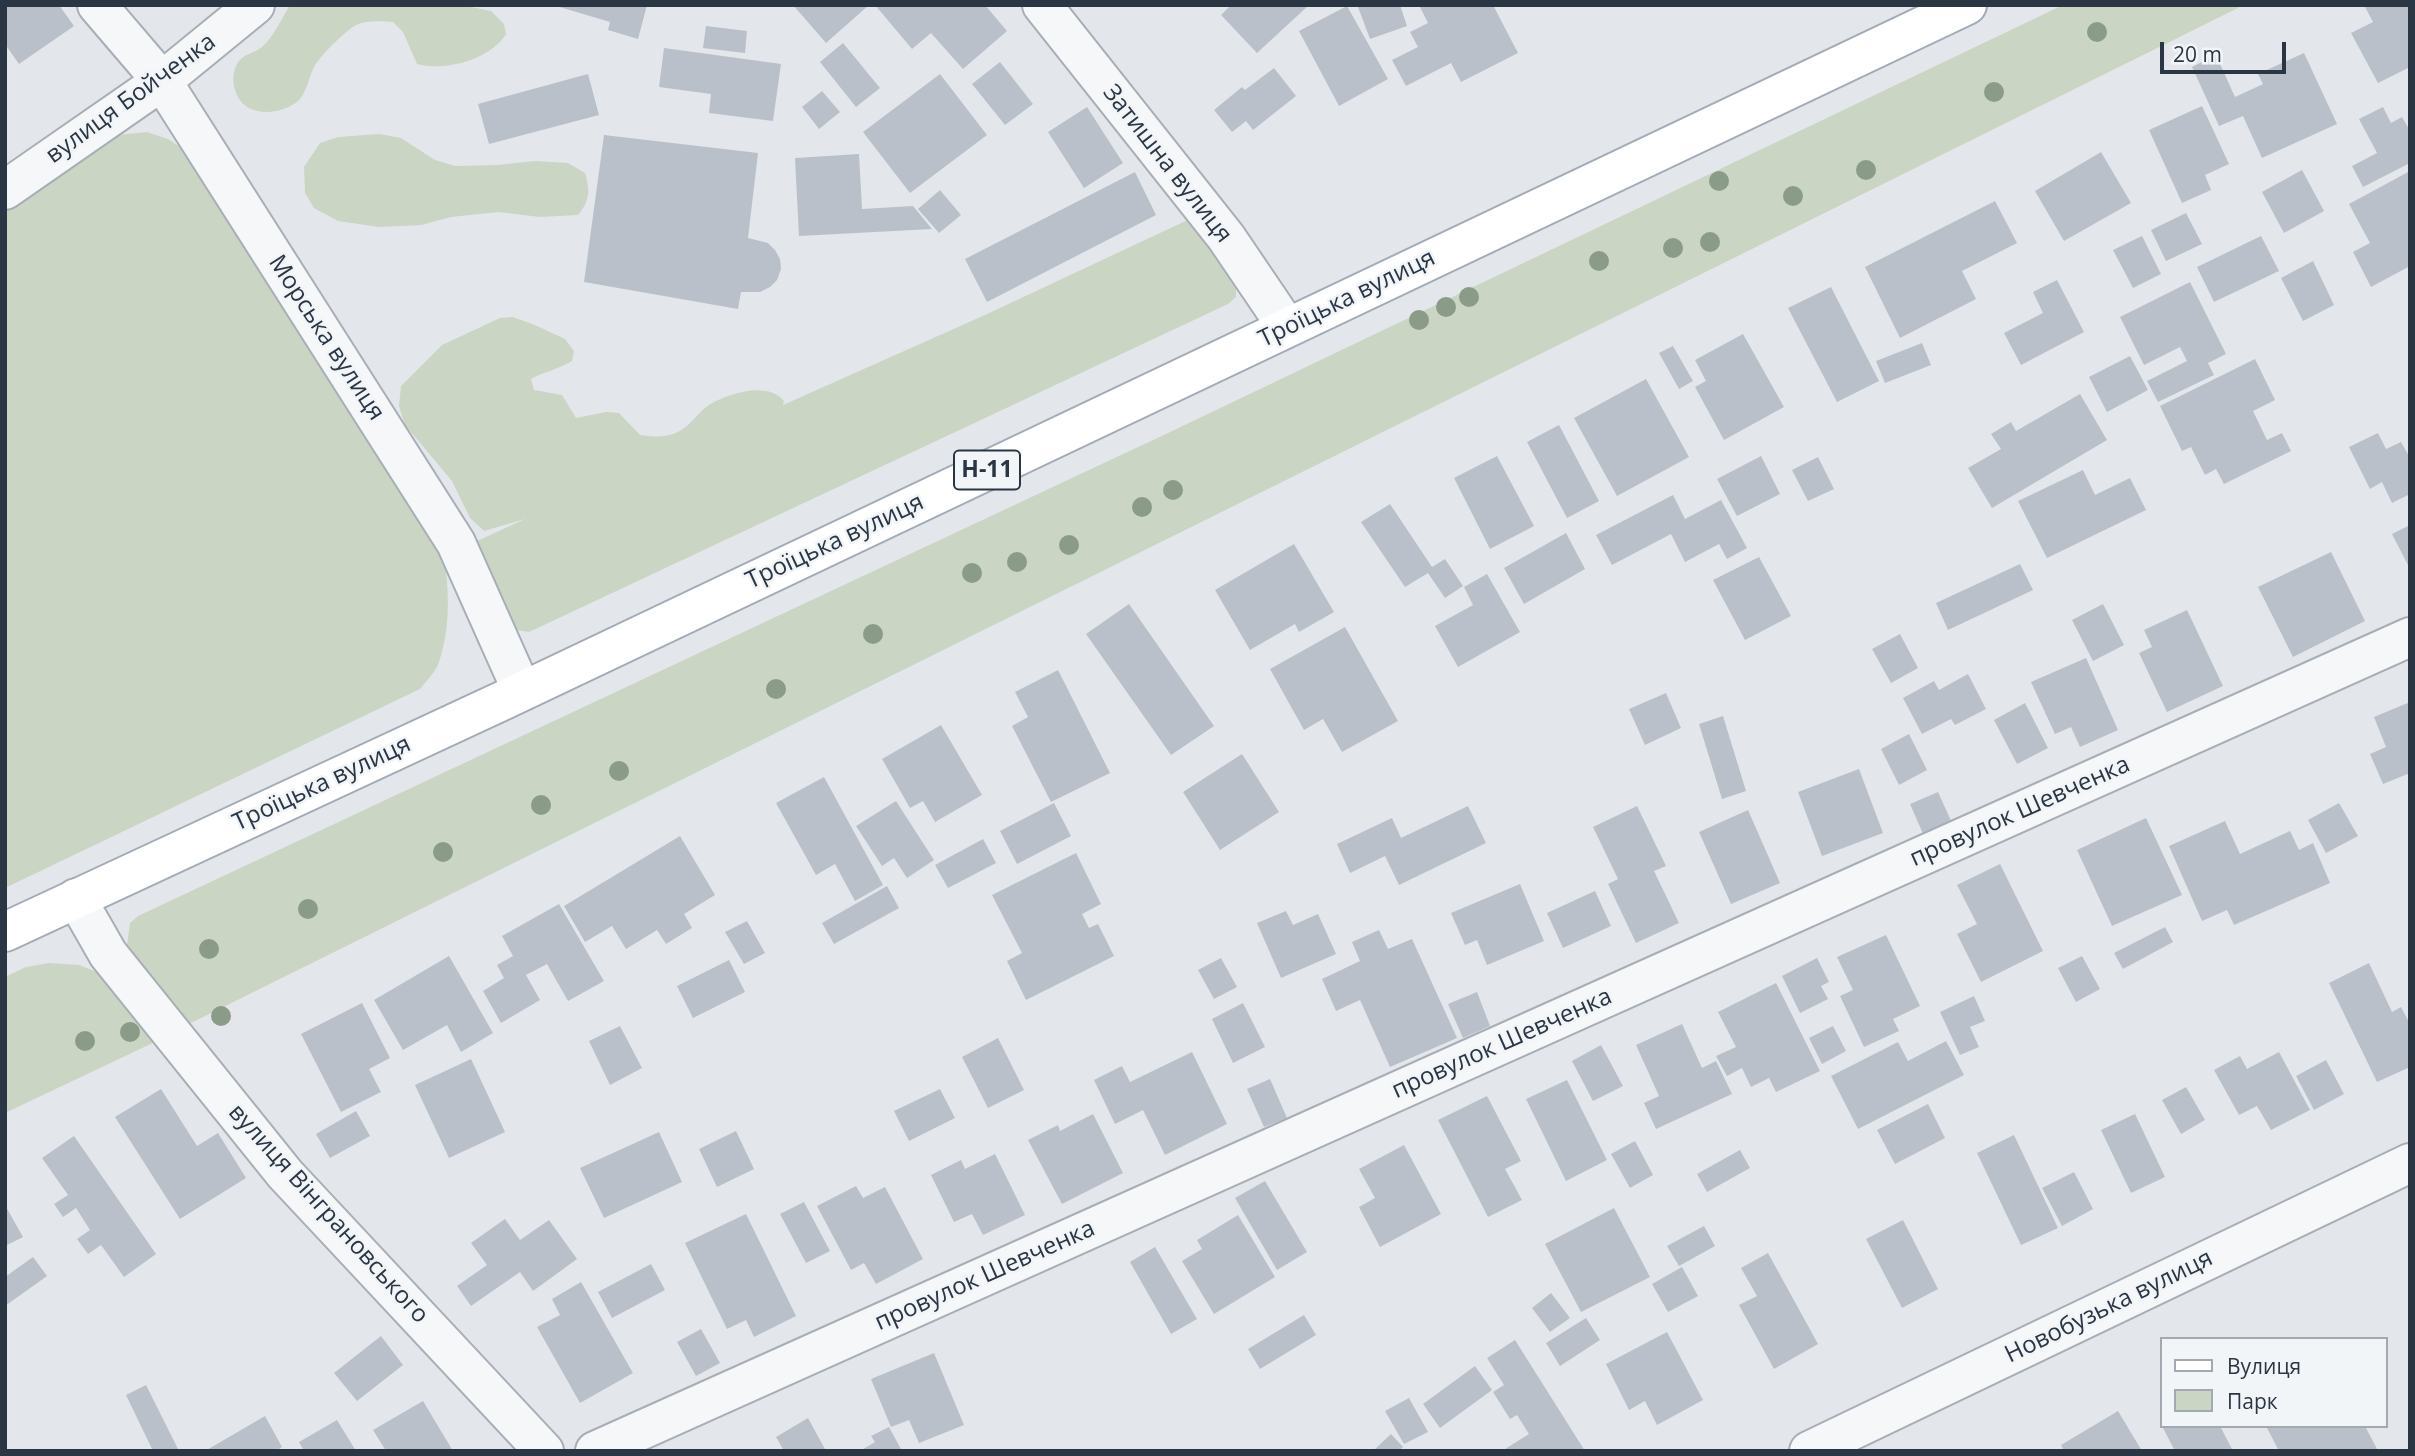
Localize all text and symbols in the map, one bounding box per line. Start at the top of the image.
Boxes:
street label: вулиця Бойченка [41,28,221,170]
scale bar [2163,28,2289,72]
text: 20 m [2173,40,2222,68]
street label: Затишна вулиця [1096,79,1238,249]
street label: Троїцька вулиця [1254,244,1440,354]
street label: Морська вулиця [262,250,390,426]
road number: Н-11 [954,450,1020,490]
street label: Троїцька вулиця [742,488,928,596]
street label: Троїцька вулиця [229,730,415,838]
street label: провулок Шевченка [1906,751,2134,873]
street label: провулок Шевченка [1388,983,1616,1105]
street label: вулиця Вінграновського [222,1098,434,1330]
street label: провулок Шевченка [871,1215,1099,1337]
street label: Новобузька вулиця [2000,1244,2218,1370]
legend [2160,1337,2387,1428]
text: Вулиця [2227,1352,2301,1380]
text: Парк [2227,1387,2278,1415]

